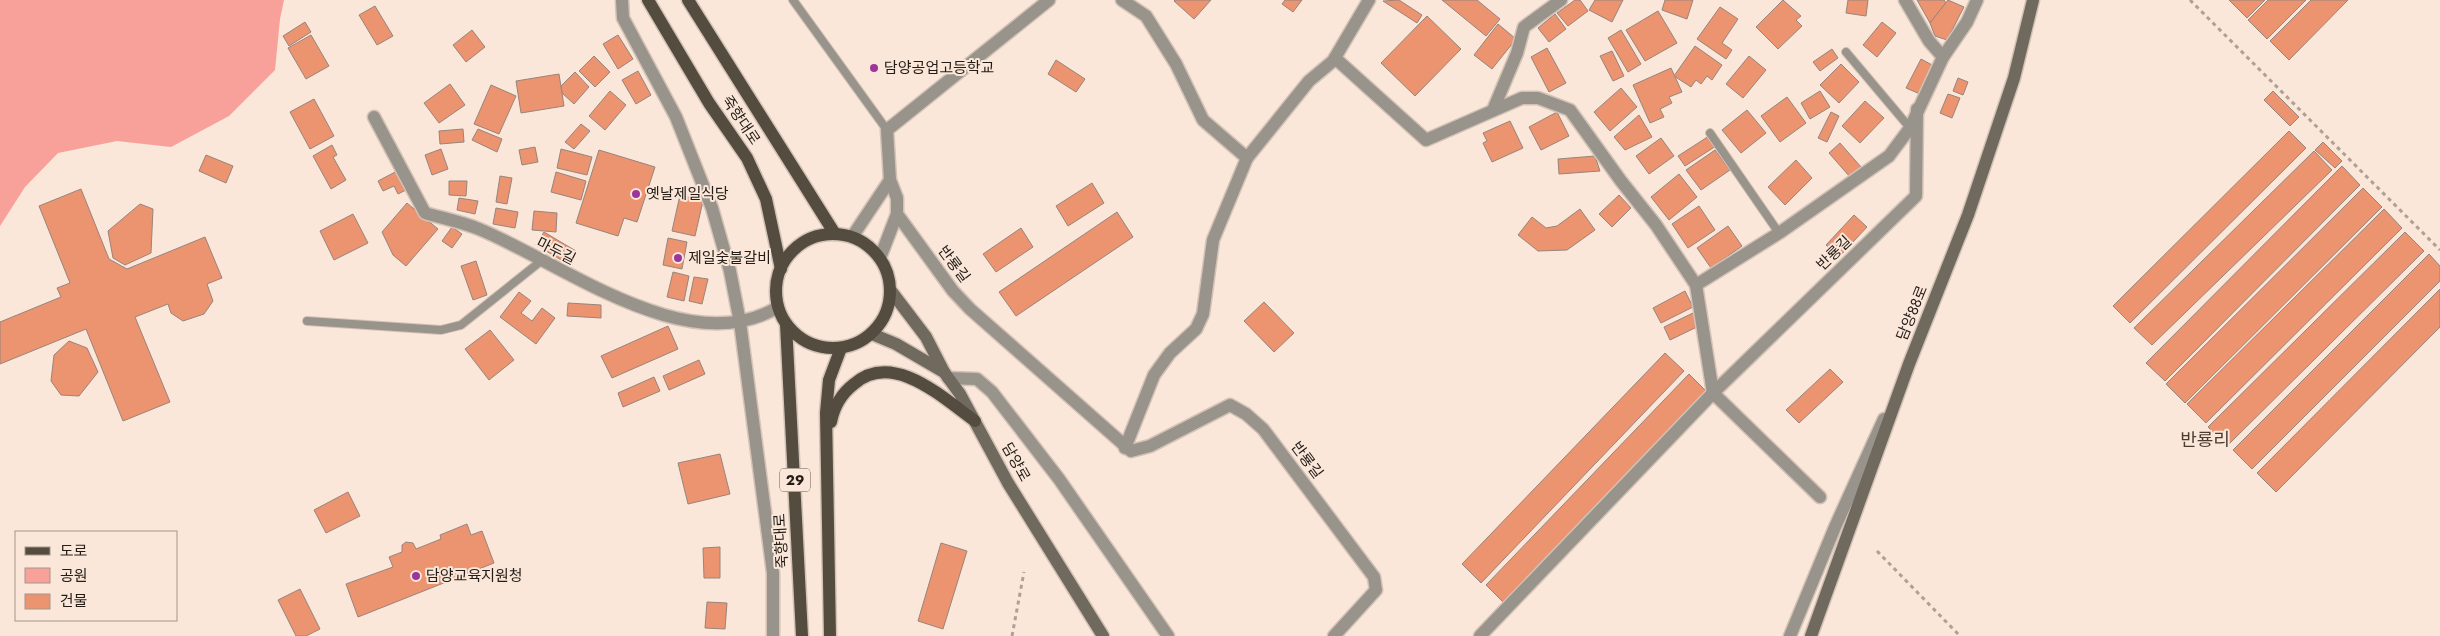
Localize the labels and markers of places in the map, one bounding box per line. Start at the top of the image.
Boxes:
place label: 담양공업고등학교 [884,57,994,79]
marker: 담양공업고등학교 [868,62,880,74]
place label: 옛날제일식당 [646,183,729,205]
marker: 옛날제일식당 [630,188,642,200]
place label: 제일숯불갈비 [688,247,771,269]
marker: 제일숯불갈비 [672,252,684,264]
place label: 담양교육지원청 [426,565,523,587]
marker: 담양교육지원청 [410,570,422,582]

